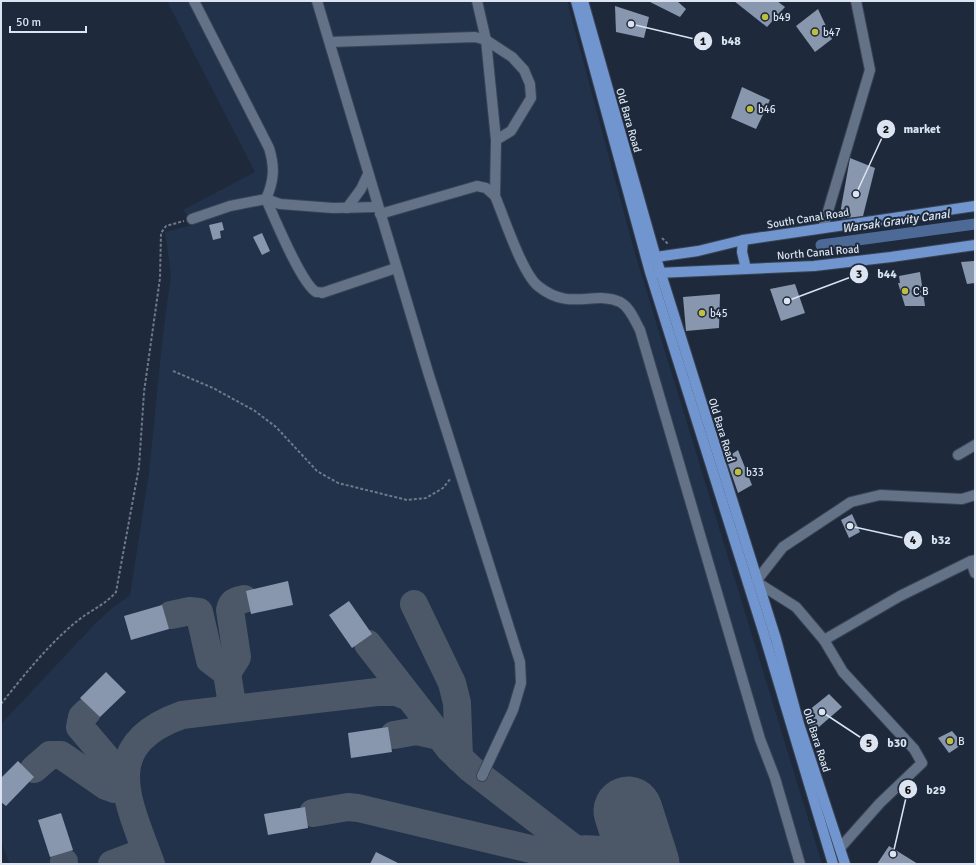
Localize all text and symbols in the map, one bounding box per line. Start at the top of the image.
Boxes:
scale bar [10,8,86,34]
place label: b49 [773,11,791,24]
marker: b49 [760,12,770,22]
text: 50 m [16,15,41,30]
place label: b47 [823,26,841,39]
marker: b47 [810,27,820,37]
callout: b48 [693,29,748,53]
text: 1 [700,34,707,49]
text: b48 [721,34,741,49]
street label: Old Bara Road [613,86,644,154]
place label: b46 [758,103,776,116]
marker: b46 [745,104,755,114]
callout: market [876,117,949,141]
text: 2 [883,122,889,137]
text: market [903,122,941,137]
street label: South Canal Road [766,206,850,231]
water label: Warsak Gravity Canal [841,206,952,236]
street label: North Canal Road [776,242,860,263]
callout: b44 [849,262,905,286]
text: 3 [856,267,862,282]
text: b44 [877,267,897,282]
place label: C B [913,285,929,298]
marker: C B [900,286,910,296]
place label: b45 [710,307,728,320]
marker: b45 [697,308,707,318]
street label: Old Bara Road [706,396,737,464]
place label: b33 [746,466,764,479]
marker: b33 [733,467,743,477]
callout: b32 [903,528,959,552]
text: 4 [910,533,917,548]
text: b32 [931,533,951,548]
street label: Old Bara Road [800,707,833,774]
callout: b30 [859,731,914,755]
place label: B [958,735,965,748]
text: 5 [866,736,872,751]
text: b30 [887,736,907,751]
marker: B [945,736,955,746]
callout: b29 [898,777,953,801]
text: 6 [905,783,912,798]
text: b29 [926,783,946,798]

